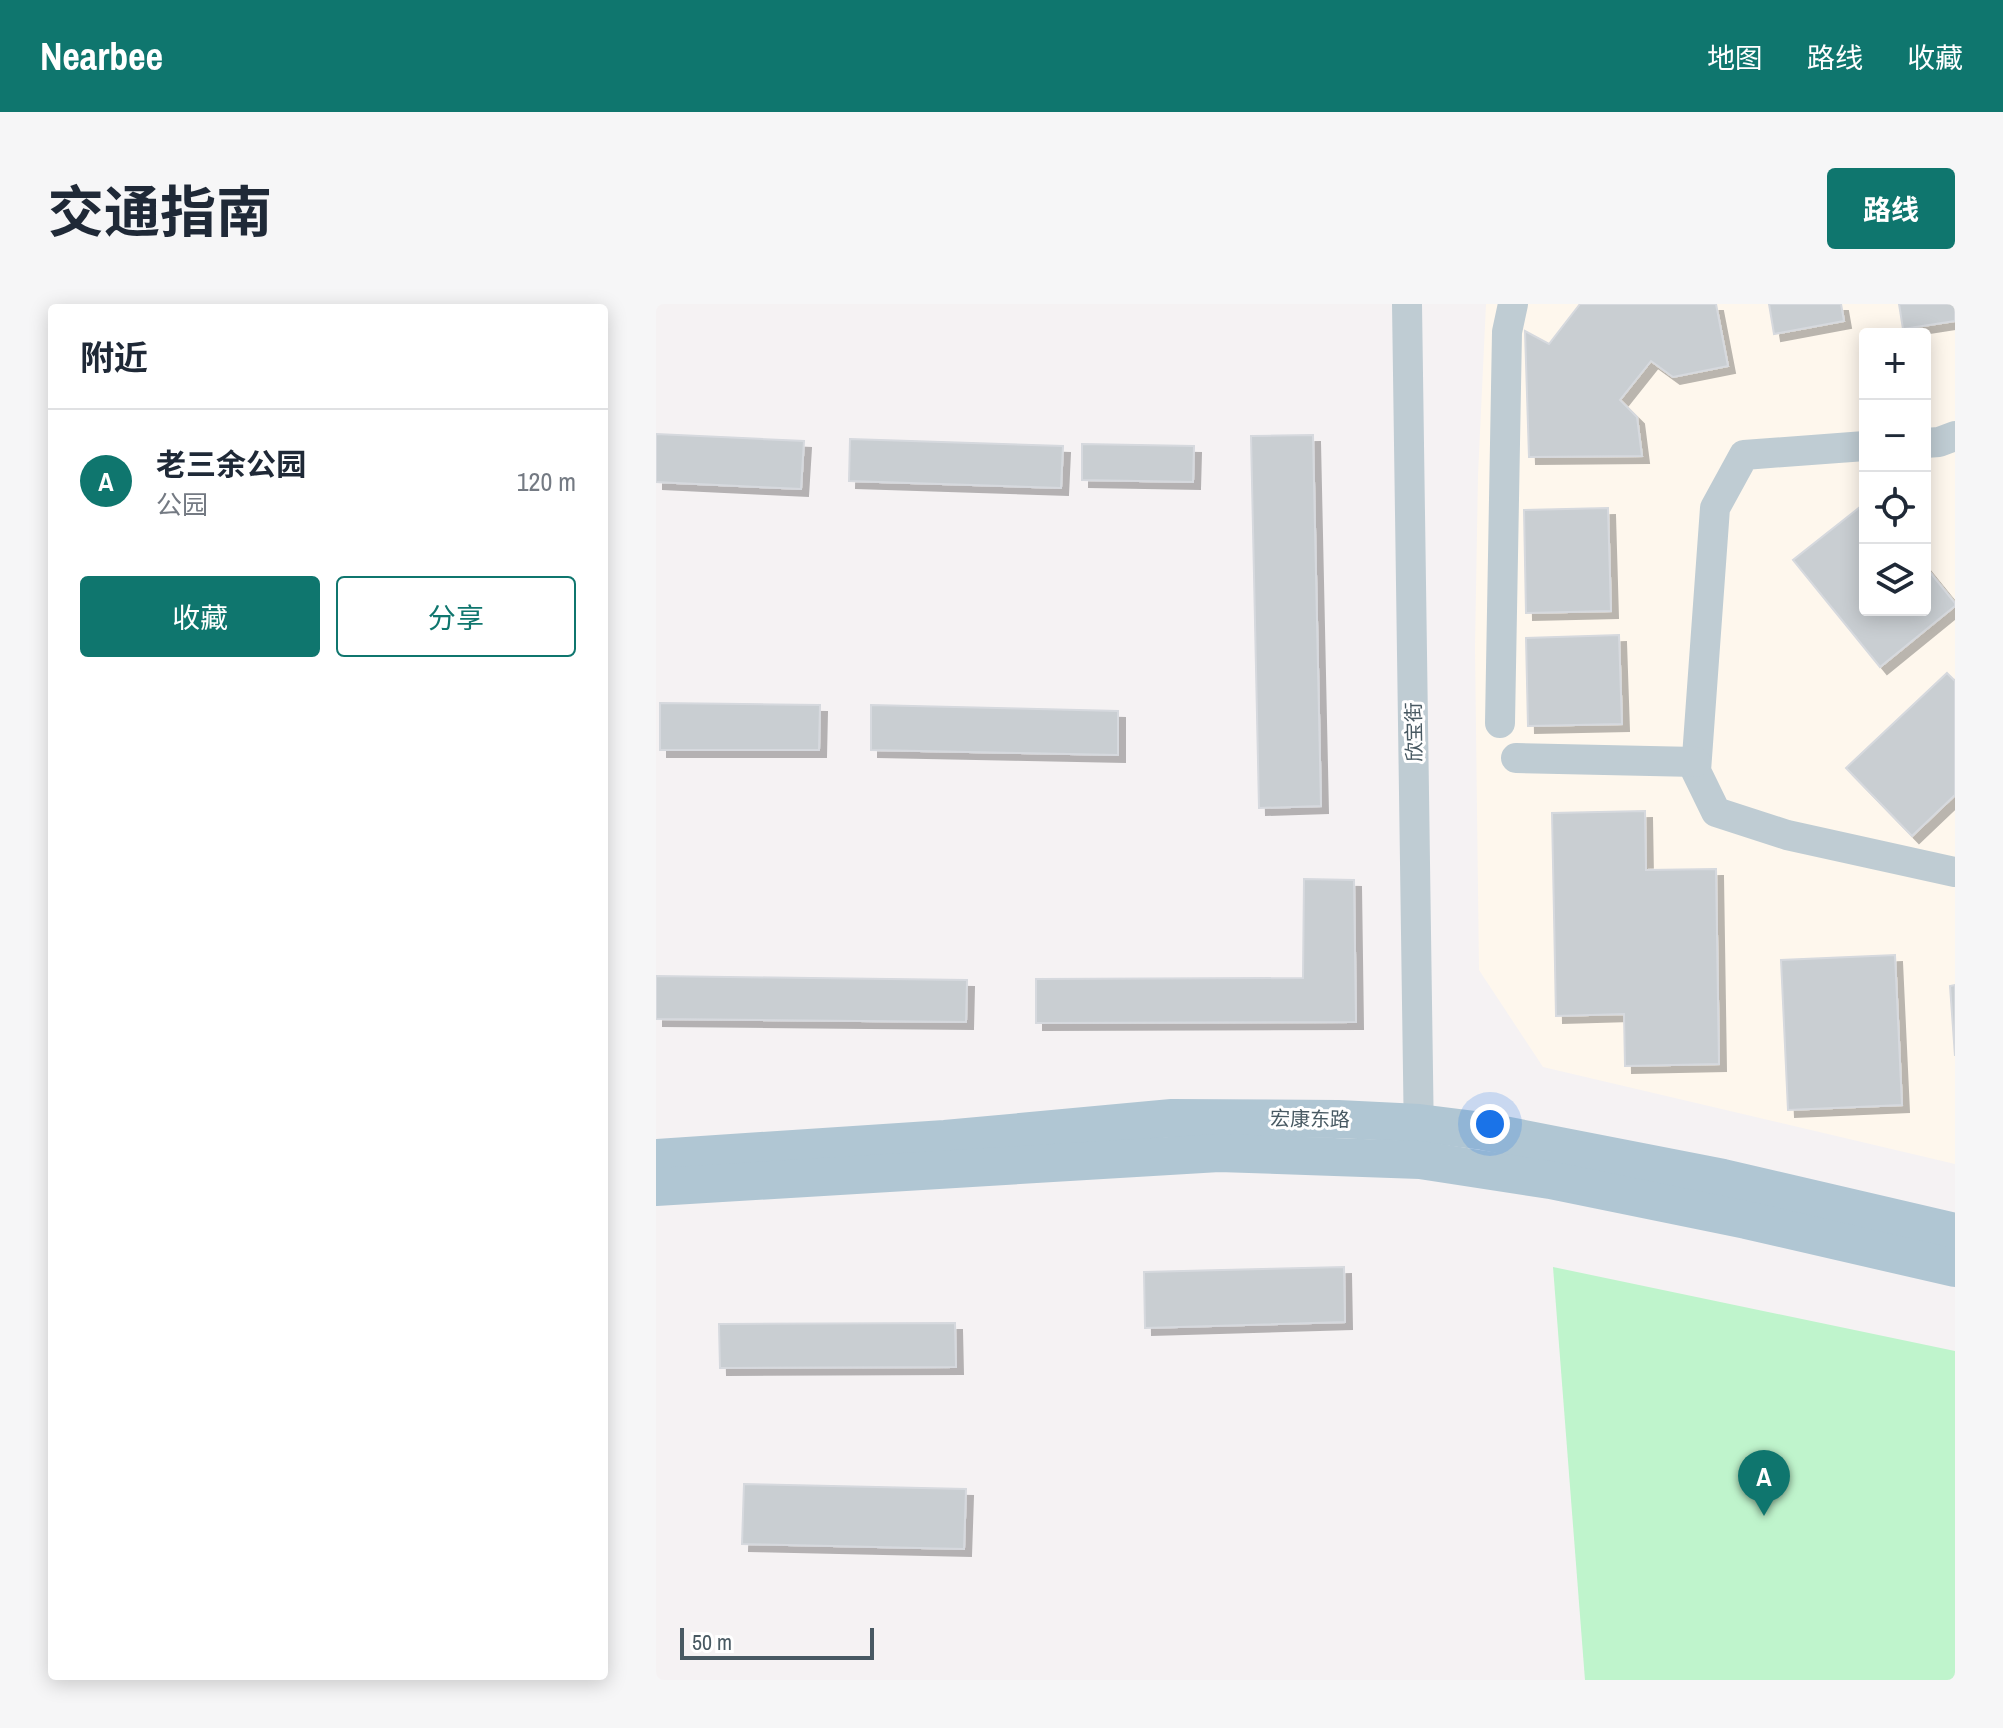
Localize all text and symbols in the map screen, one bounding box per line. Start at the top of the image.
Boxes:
text: Nearbee [40,31,163,82]
text: 地图 [1707,39,1763,77]
text: 路线 [1807,39,1863,77]
text: 收藏 [1907,39,1963,77]
button: 路线 [1827,168,1955,249]
text: 交通指南 [48,174,272,249]
map controls [1859,328,1931,616]
button: + [1859,328,1931,400]
text: 附近 [80,335,148,381]
button: − [1859,400,1931,472]
text: 老三余公园 [156,444,306,484]
text: A [98,464,114,499]
text: 120 m [517,464,576,499]
button: locate [1859,472,1931,544]
text: 公园 [156,487,208,522]
button: layers [1859,544,1931,616]
button: 收藏 [80,576,320,657]
button: 分享 [336,576,576,657]
street label: 欣宝街 [1399,702,1428,762]
street label: 宏康东路 [1270,1104,1350,1133]
your location [1470,1104,1510,1144]
pin: A [1738,1450,1790,1516]
scale bar [680,1624,874,1660]
text: 50 m [692,1627,732,1657]

